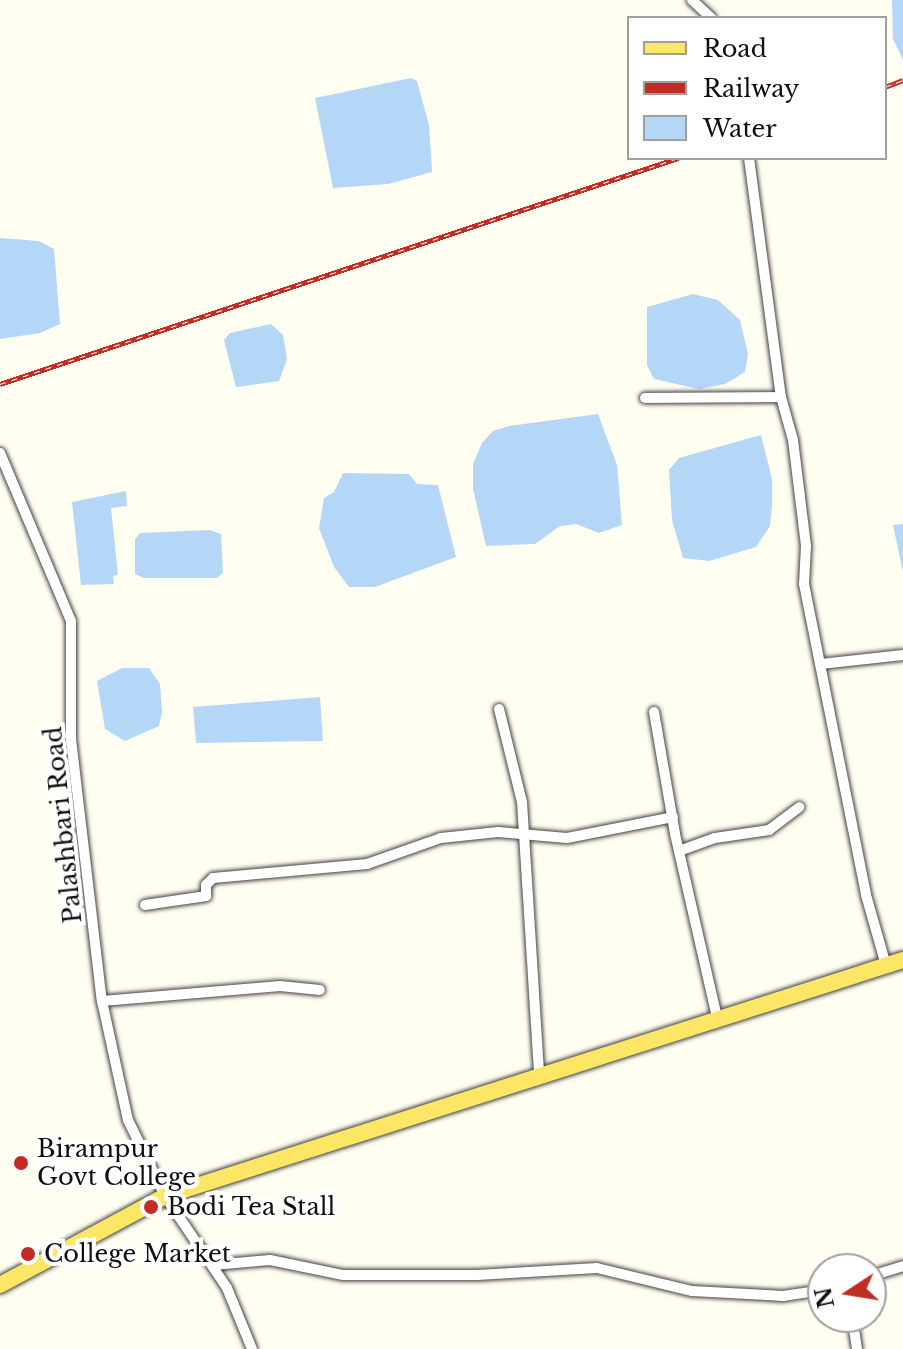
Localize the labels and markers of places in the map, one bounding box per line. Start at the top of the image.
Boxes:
place label: Birampur Govt College [37,1135,196,1191]
marker: Birampur Govt College [12,1154,30,1172]
place label: Bodi Tea Stall [167,1193,336,1221]
marker: Bodi Tea Stall [142,1198,160,1216]
place label: College Market [44,1240,231,1268]
marker: College Market [19,1245,37,1263]

